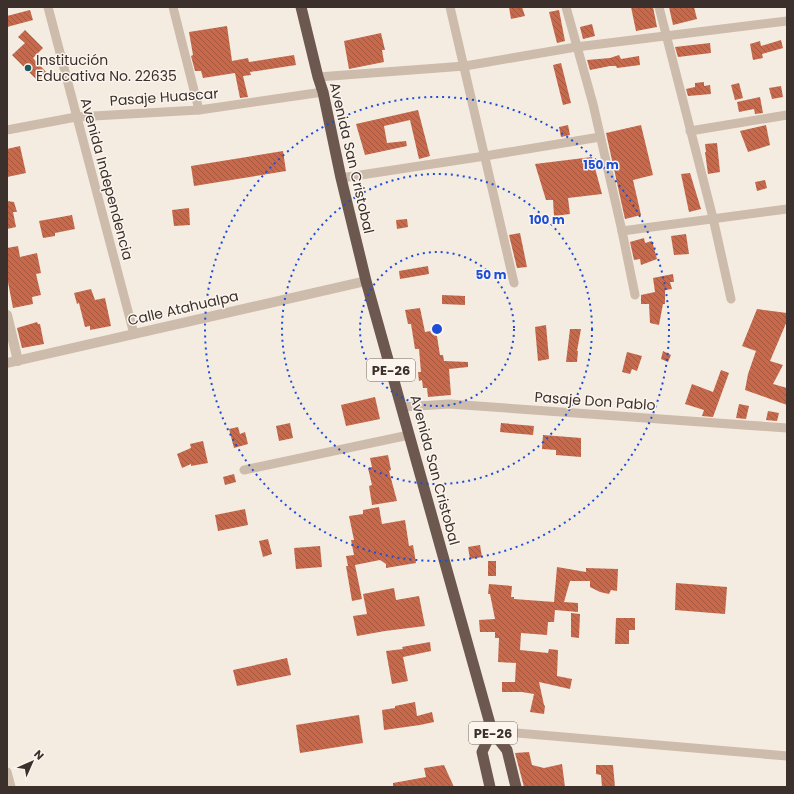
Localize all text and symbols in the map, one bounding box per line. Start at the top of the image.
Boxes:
place label: Institución Educativa No. 22635 [36,50,177,86]
marker: Institución Educativa No. 22635 [23,63,33,73]
street label: Avenida San Cristobal [325,80,379,236]
street label: Pasaje Huascar [109,83,219,111]
street label: Avenida Independencia [76,96,138,262]
text: 150 m [583,156,619,173]
text: 100 m [529,211,565,228]
text: 50 m [476,266,507,283]
street label: Calle Atahualpa [126,286,240,330]
centre of rings [430,322,444,336]
road number: PE-26 [367,359,415,381]
street label: Pasaje Don Pablo [534,387,656,415]
street label: Avenida San Cristobal [405,393,465,547]
road number: PE-26 [469,722,517,744]
north arrow [12,742,52,782]
text: N [30,746,48,764]

